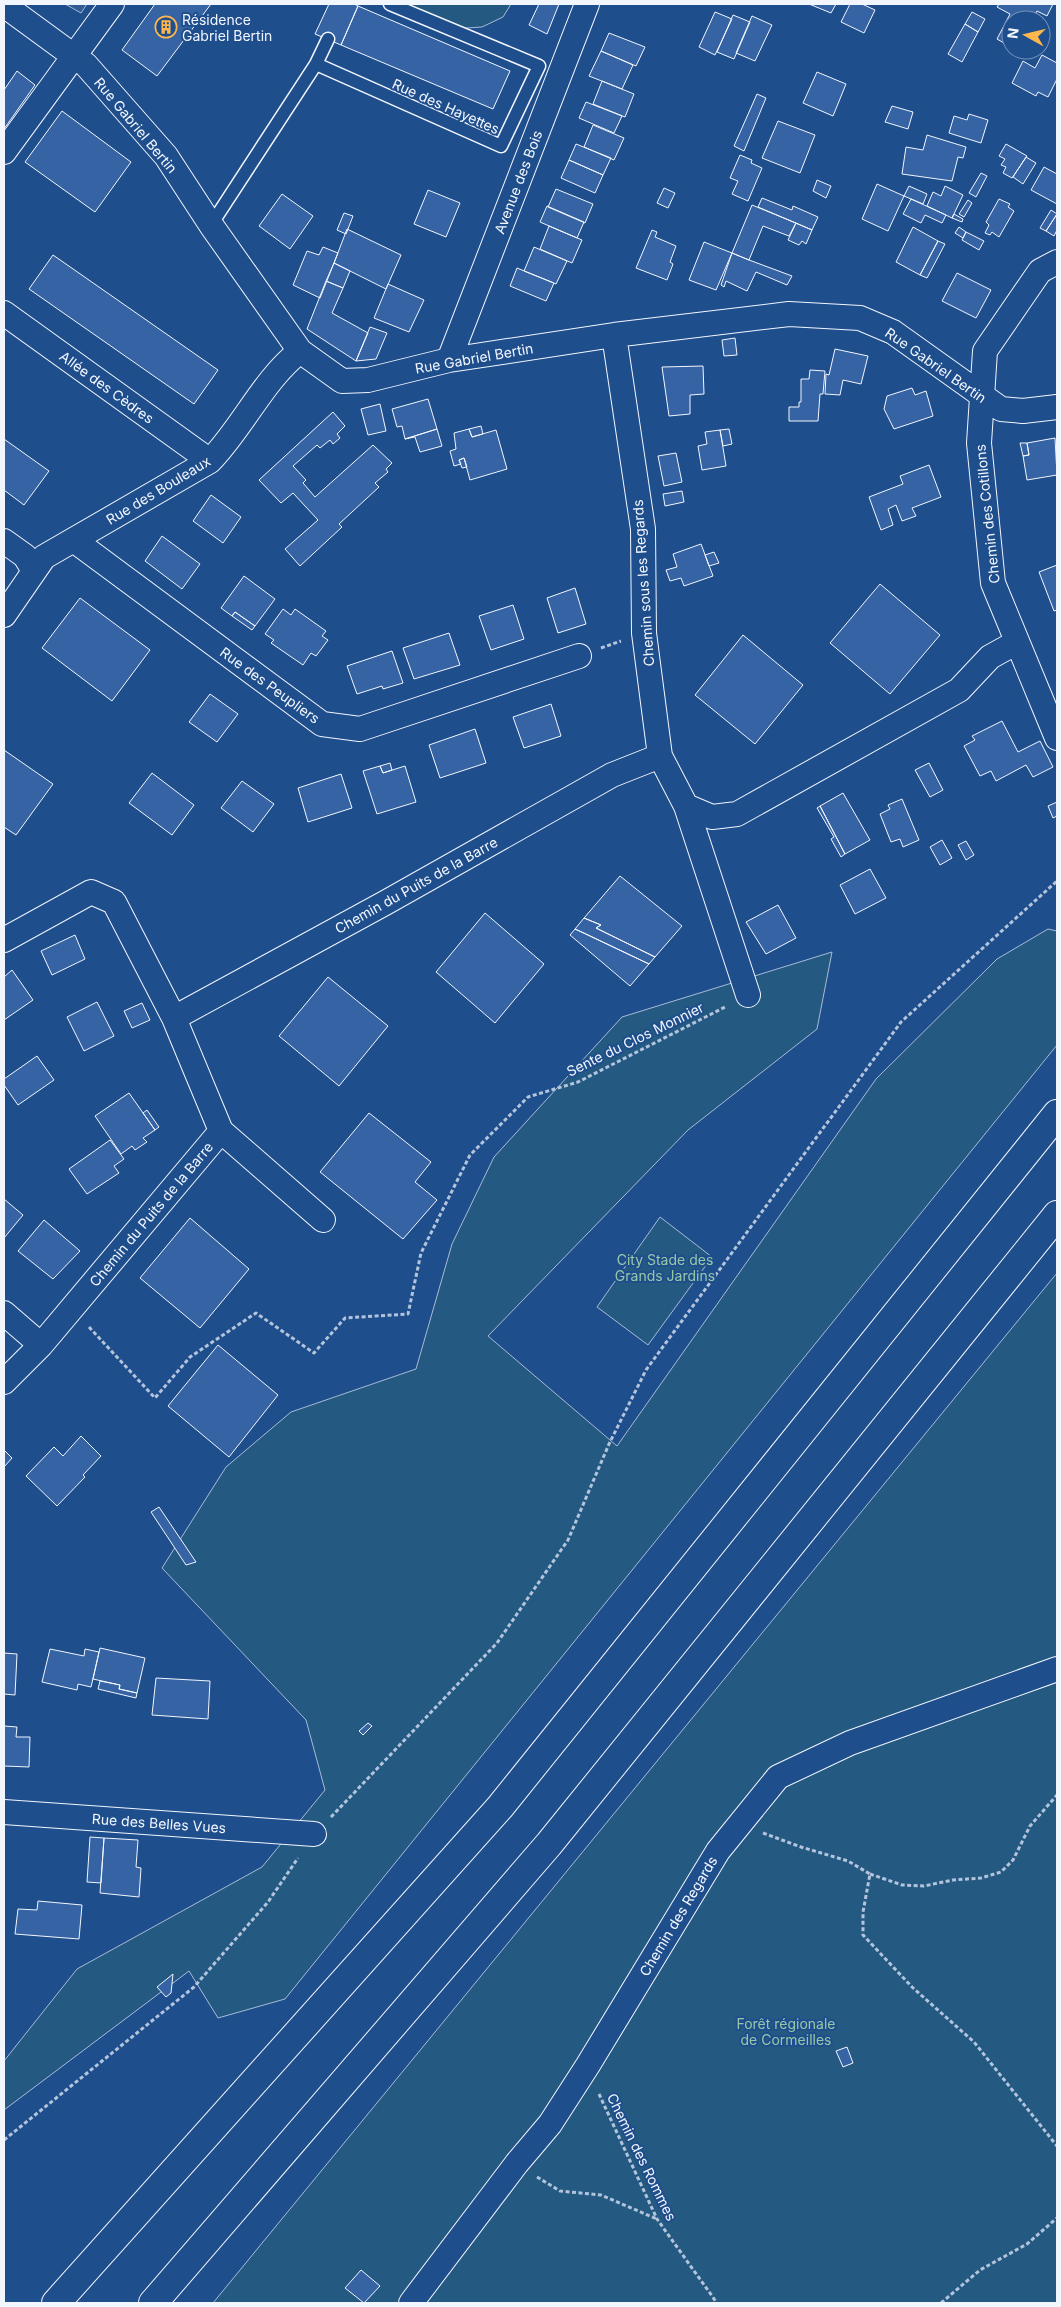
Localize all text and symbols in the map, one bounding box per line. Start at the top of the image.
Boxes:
north arrow [1001,10,1051,60]
place label: Résidence Gabriel Bertin [182,11,272,44]
building icon: Résidence Gabriel Bertin [154,15,178,39]
text: N [1003,27,1022,40]
street label: Rue Gabriel Bertin [91,74,181,176]
street label: Rue des Hayettes [390,75,502,137]
street label: Avenue des Bois [490,128,546,236]
street label: Rue Gabriel Bertin [882,324,990,406]
street label: Rue Gabriel Bertin [414,339,534,377]
street label: Allée des Cèdres [57,347,157,427]
street label: Chemin des Cotillons [971,443,1003,585]
street label: Rue des Bouleaux [103,452,214,528]
street label: Chemin sous les Regards [629,499,657,667]
street label: Rue des Peupliers [217,643,323,727]
street label: Chemin du Puits de la Barre [332,833,500,937]
street label: Sente du Clos Monnier [564,998,706,1080]
street label: Chemin du Puits de la Barre [86,1138,216,1290]
park label: City Stade des Grands Jardins [615,1251,715,1284]
street label: Rue des Belles Vues [91,1810,227,1836]
street label: Chemin des Regards [635,1853,721,1979]
park label: Forêt régionale de Cormeilles [736,2015,836,2048]
street label: Chemin des Rommes [604,2090,680,2224]

